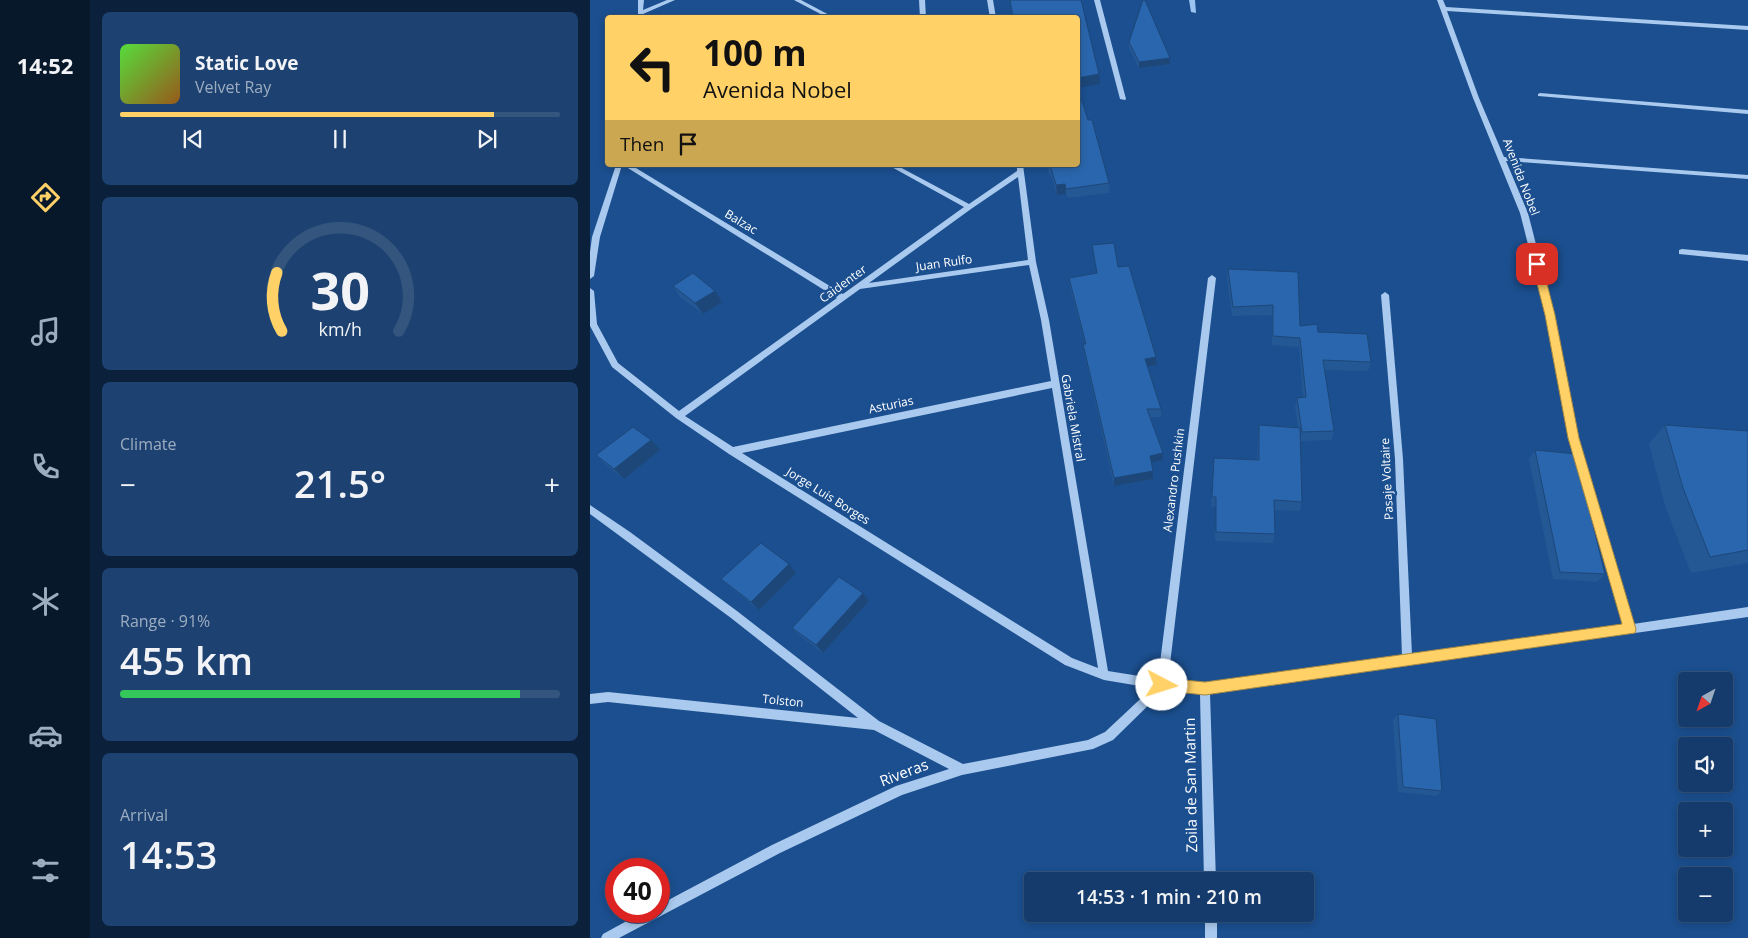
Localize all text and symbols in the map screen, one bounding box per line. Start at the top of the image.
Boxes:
text: 100 m [703,29,807,76]
icon: left [620,35,685,100]
text: 14:52 [17,50,73,80]
text: Static Love [195,50,298,76]
text: Avenida Nobel [703,74,852,104]
text: Velvet Ray [195,76,271,98]
icon: previous [179,125,207,153]
icon: pause [326,125,354,153]
icon: next [473,125,501,153]
icon: arrive [674,130,702,158]
text: Then [620,131,664,157]
street label: Avenida Nobel [1499,136,1544,218]
icon: directions [28,180,63,215]
street label: Balzac [722,205,761,238]
pin [1516,243,1558,285]
street label: Juan Rulfo [914,250,973,275]
icon: arrive [1523,250,1551,278]
text: 30 [310,254,370,325]
street label: Caidenter [816,261,870,307]
icon: music [28,314,63,349]
text: km/h [318,317,362,341]
street label: Gabriela Mistral [1057,373,1090,463]
street label: Asturias [867,391,915,418]
street label: Alexandro Pushkin [1159,427,1188,533]
text: Climate [120,433,177,455]
street label: Pasaje Voltaire [1376,437,1397,521]
icon: phone [28,449,63,484]
text: 21.5° [294,457,386,509]
street label: Jorge Luis Borges [782,462,874,528]
text: − [120,465,136,503]
text: + [544,465,560,503]
icon: climate [28,584,63,619]
text: Range · 91% [120,610,210,632]
text: 455 km [120,634,253,686]
position arrow [1135,658,1187,710]
north arrow [1678,672,1732,728]
map controls [1678,672,1733,922]
street label: Tolston [762,690,805,711]
street label: Zoila de San Martin [1179,717,1201,853]
icon: car [28,718,63,753]
button: sound [1678,737,1733,792]
street label: Riveras [876,754,931,790]
button: + [1678,802,1733,857]
text: Arrival [120,804,168,826]
text: 14:53 [120,828,217,880]
icon: filters [28,853,63,888]
speed limit sign: 40 [605,858,670,923]
button: − [1678,867,1733,922]
text: 14:53 · 1 min · 210 m [1076,884,1262,910]

